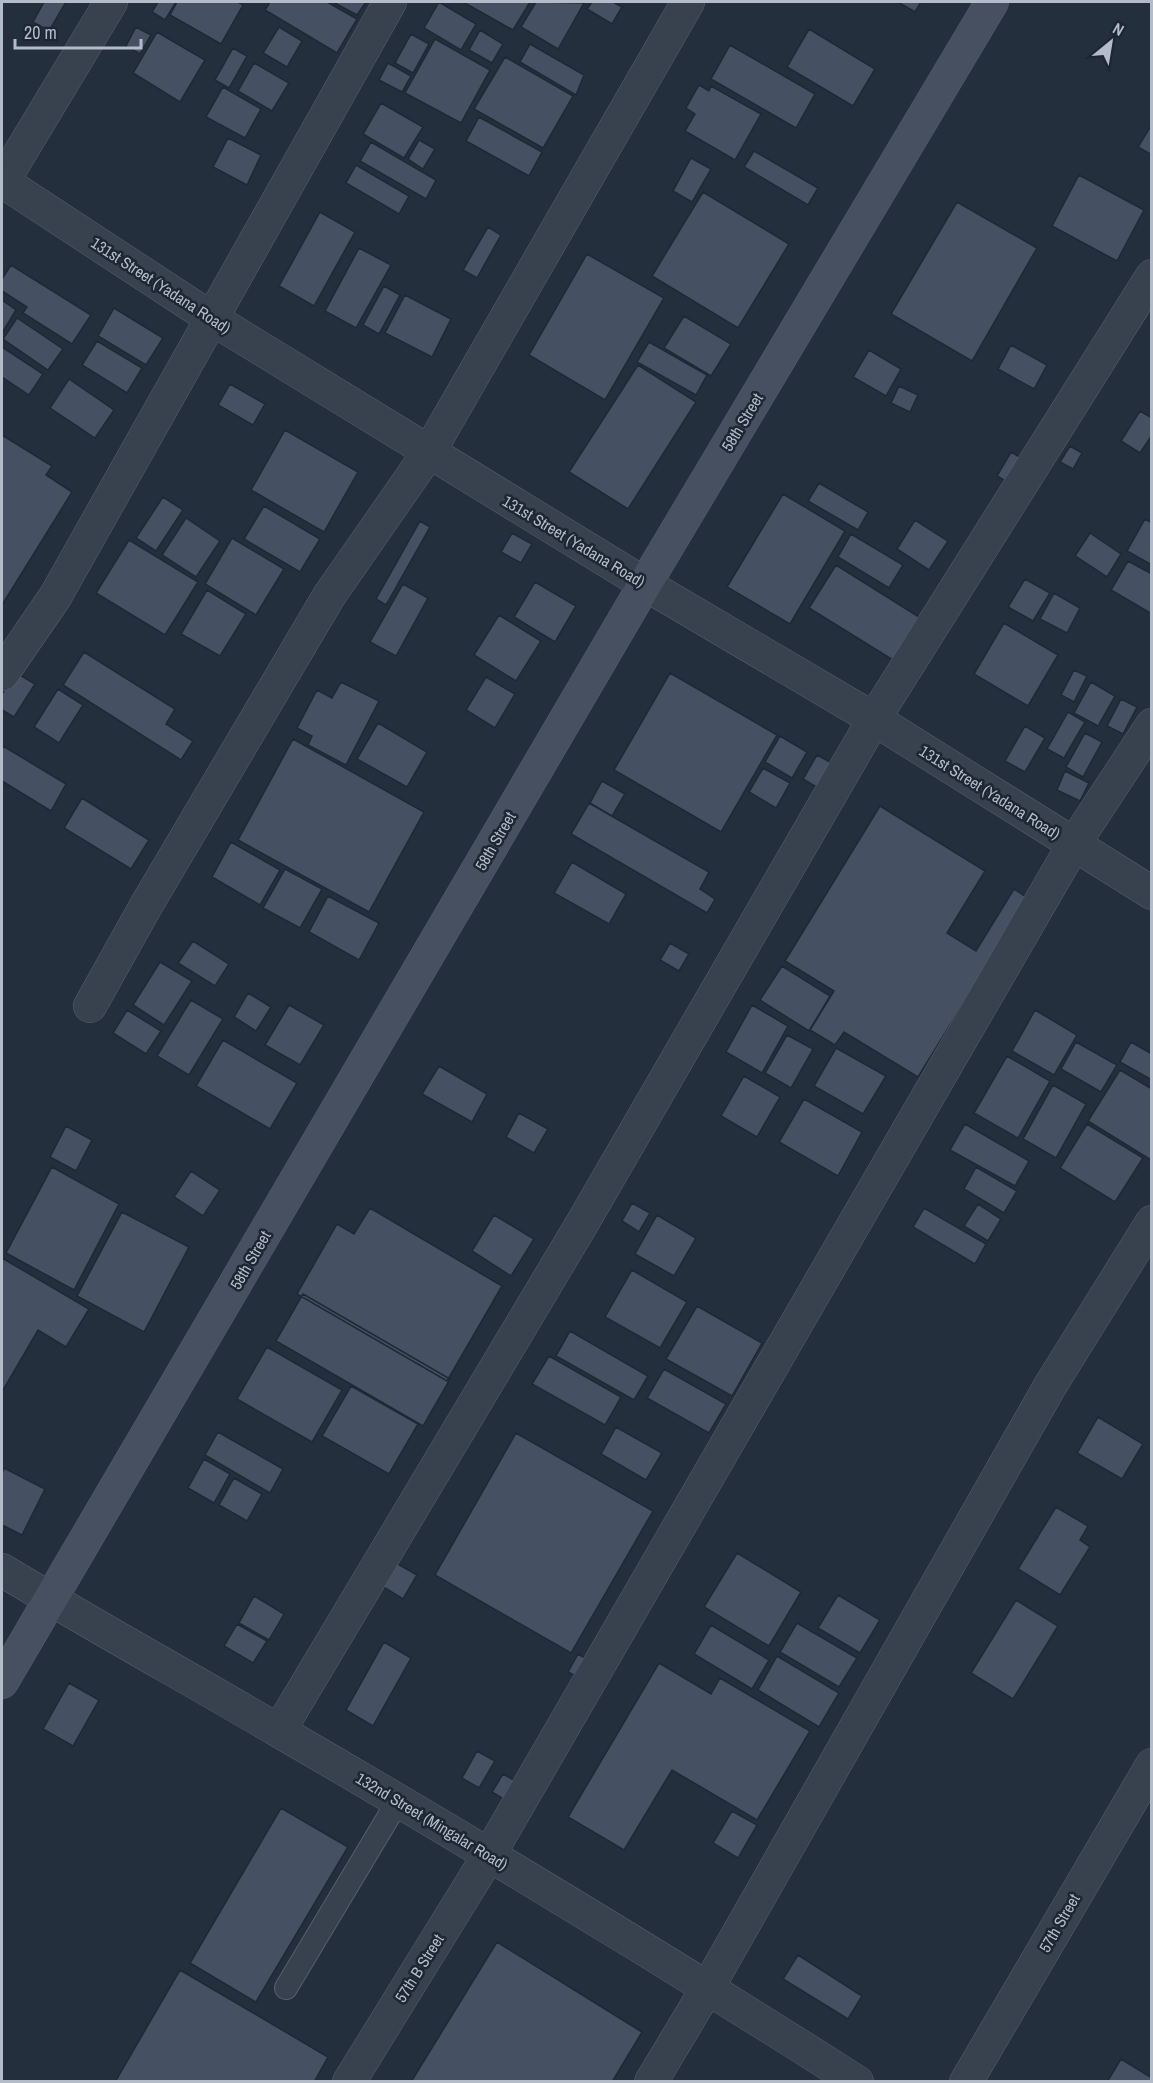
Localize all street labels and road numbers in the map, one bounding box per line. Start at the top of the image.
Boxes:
street label: 131st Street (Yadana Road) [87,232,235,338]
street label: 58th Street [716,389,768,455]
street label: 131st Street (Yadana Road) [499,490,649,592]
street label: 131st Street (Yadana Road) [915,740,1065,844]
street label: 58th Street [469,807,521,874]
street label: 58th Street [224,1226,276,1293]
street label: 132nd Street (Mingalar Road) [352,1767,512,1875]
street label: 57th Street [1033,1889,1085,1956]
street label: 57th B Street [389,1929,449,2006]

